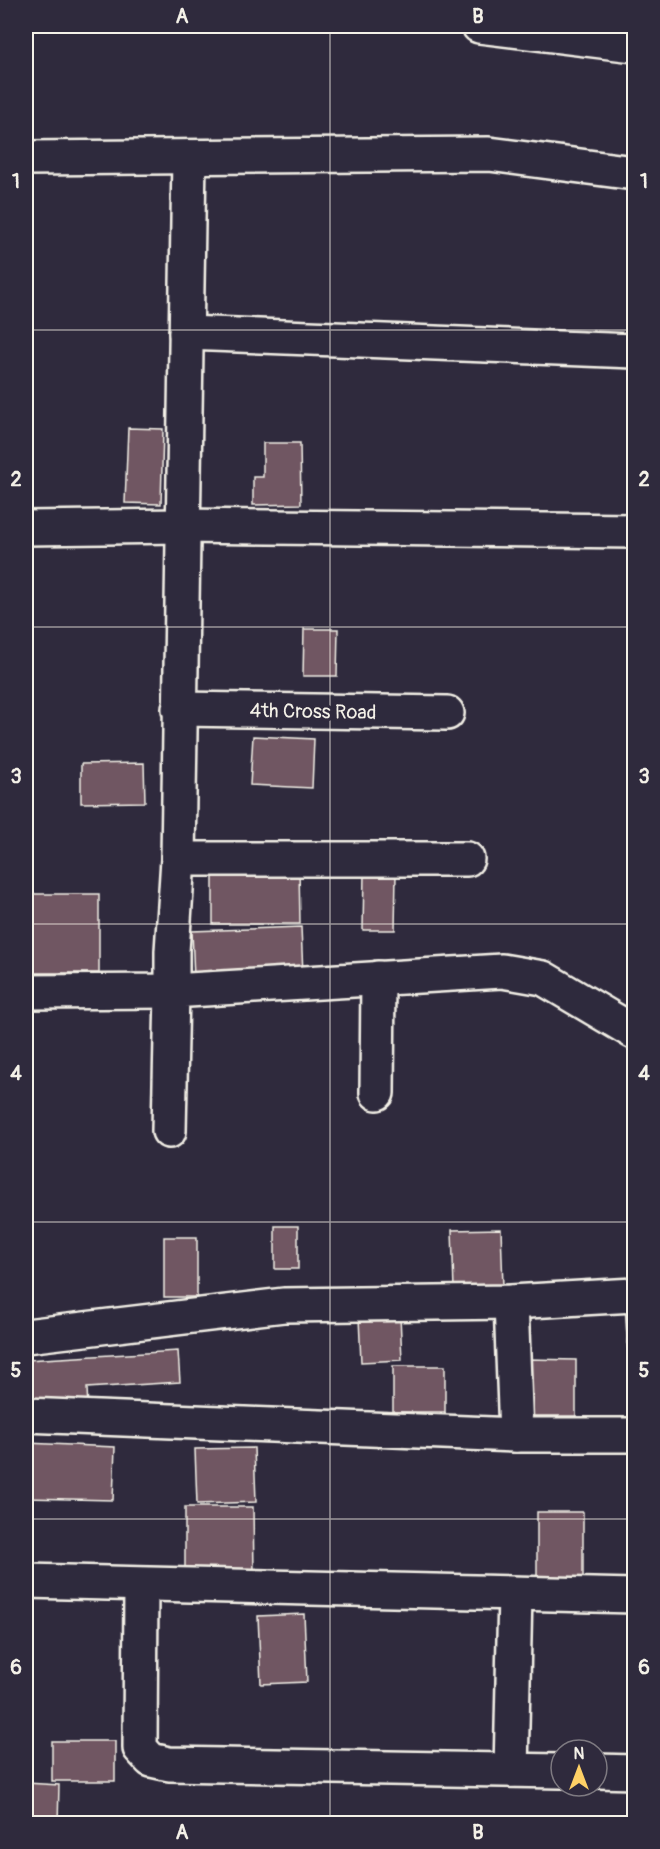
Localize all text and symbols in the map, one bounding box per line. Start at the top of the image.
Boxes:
text: A [176,4,189,29]
text: B [472,4,484,29]
text: 1 [12,169,20,194]
text: 1 [640,169,648,194]
text: 2 [10,467,22,492]
text: 2 [638,467,650,492]
street label: 4th Cross Road [249,698,377,725]
text: 3 [10,764,22,789]
text: 3 [638,764,650,789]
text: 4 [10,1061,22,1086]
text: 4 [638,1061,650,1086]
text: 5 [11,1358,22,1383]
text: 5 [639,1358,650,1383]
text: 6 [10,1655,22,1680]
text: 6 [638,1655,650,1680]
north arrow [549,1738,609,1798]
text: N [574,1744,585,1764]
text: A [176,1820,189,1845]
text: B [472,1820,484,1845]

